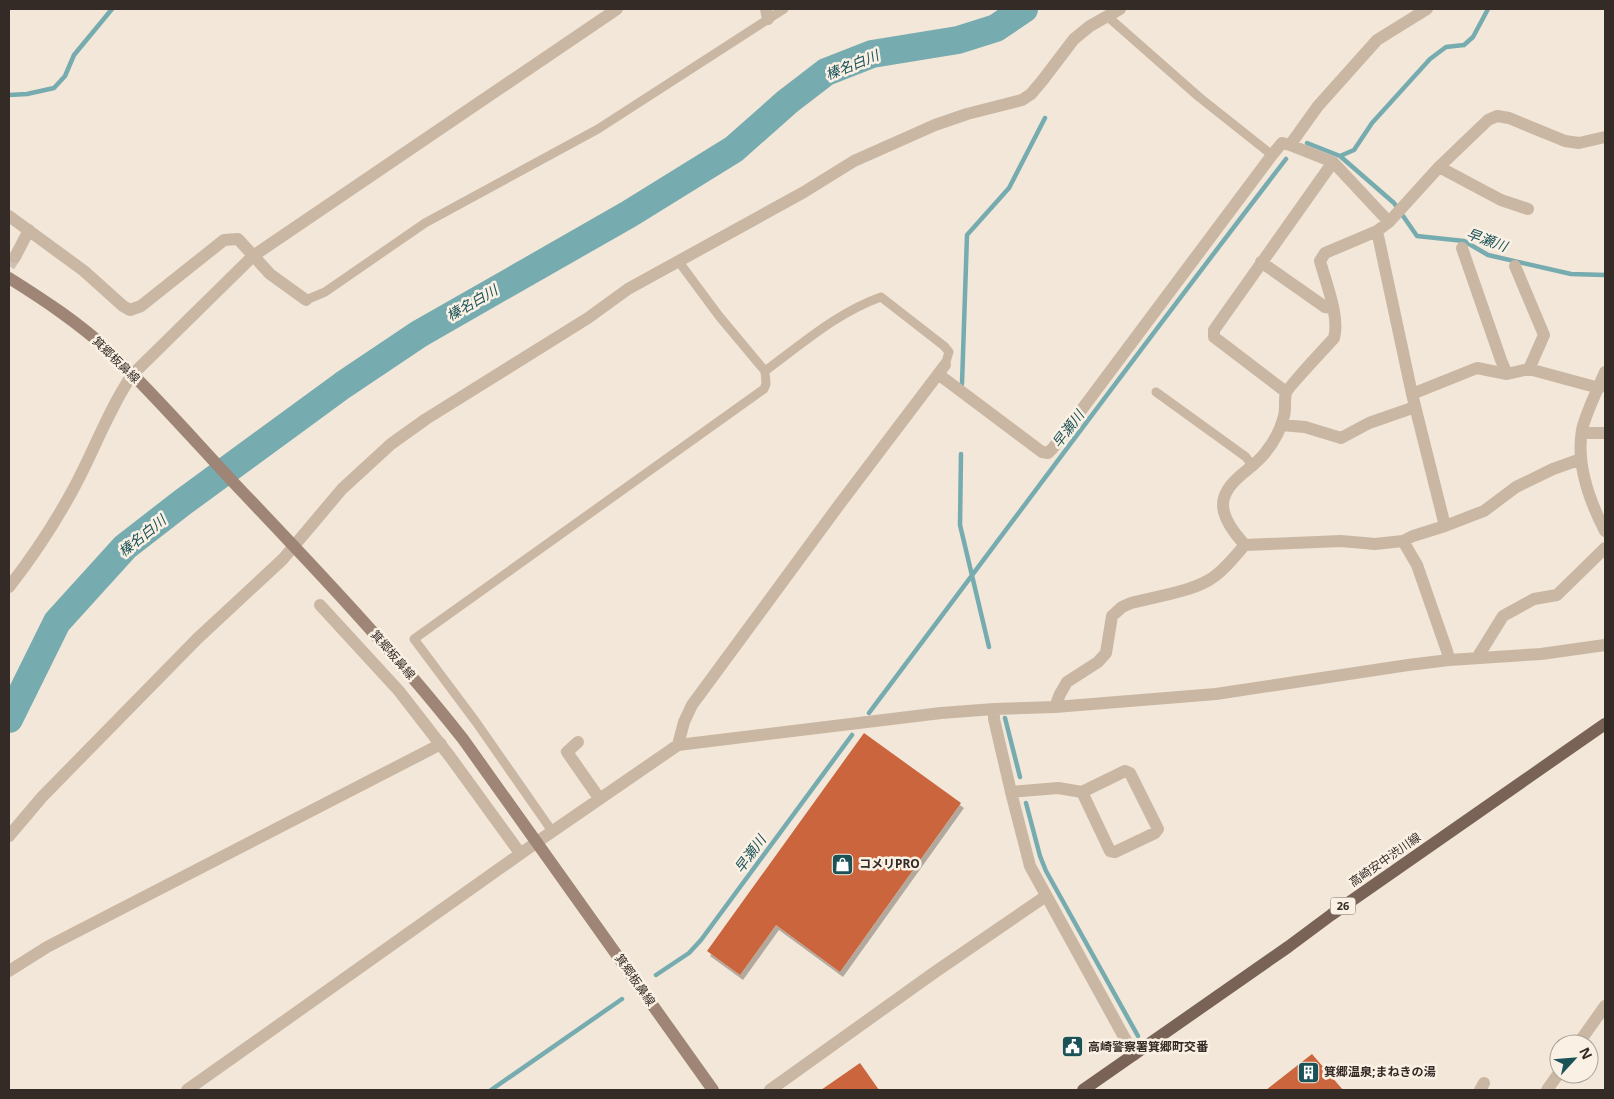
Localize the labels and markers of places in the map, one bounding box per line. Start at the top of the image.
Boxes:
shop icon: コメリPRO [831,852,855,876]
place label: コメリPRO [859,855,920,872]
public building icon: 高崎警察署箕郷町交番 [1060,1035,1084,1059]
place label: 高崎警察署箕郷町交番 [1088,1038,1209,1055]
building icon: 箕郷温泉;まねきの湯 [1296,1060,1320,1084]
place label: 箕郷温泉;まねきの湯 [1324,1063,1435,1080]

